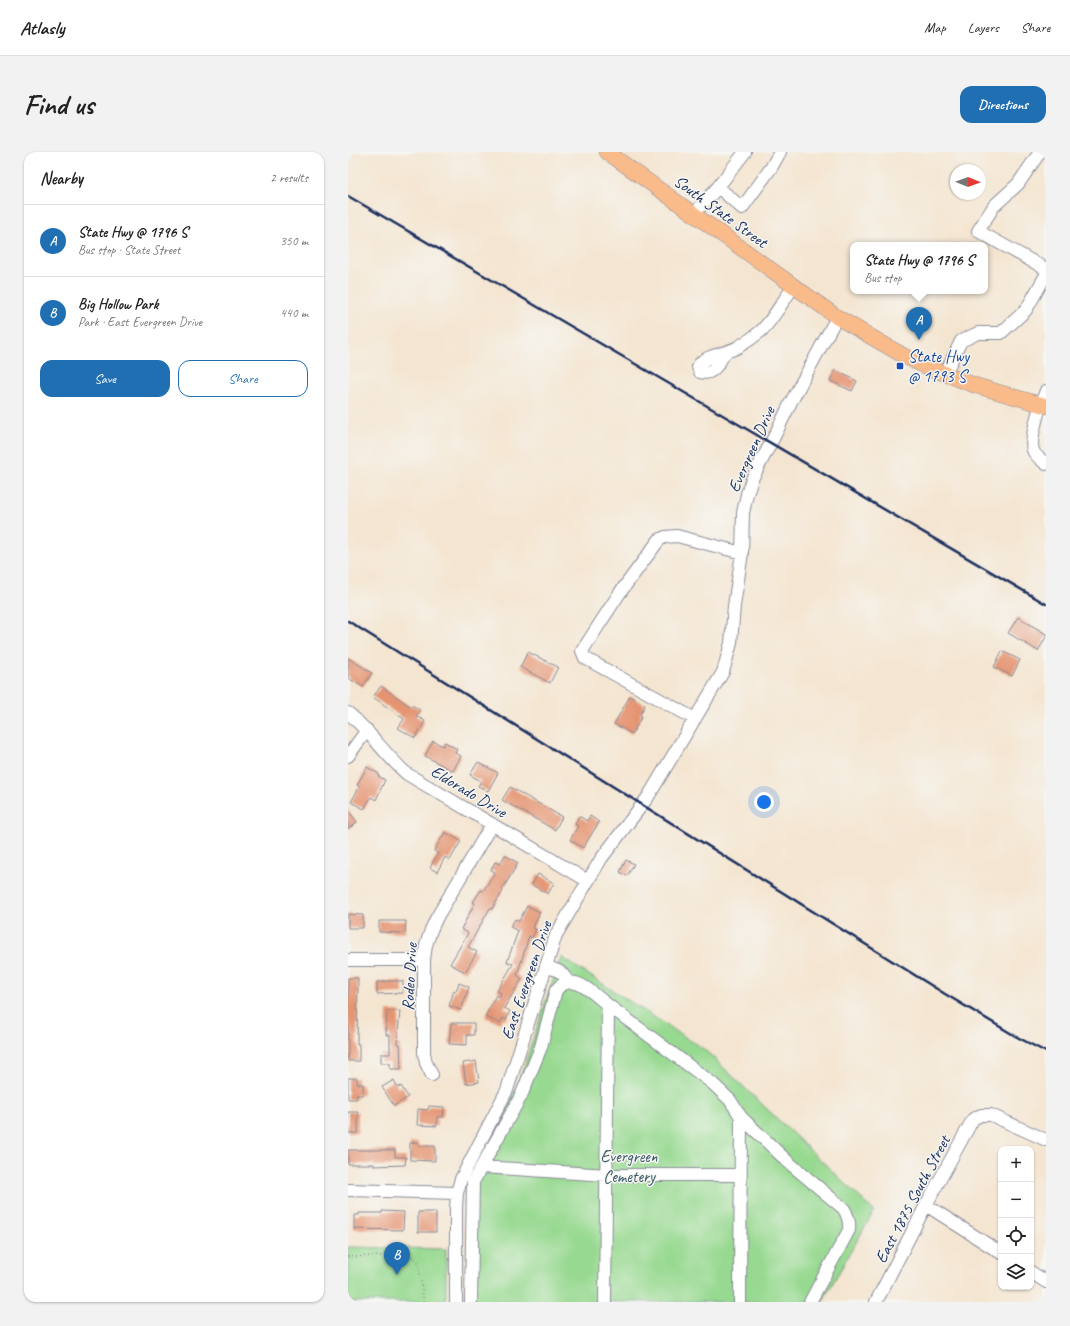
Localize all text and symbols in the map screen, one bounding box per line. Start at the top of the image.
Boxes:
text: Atlasly [20,16,64,40]
text: Map [924,19,946,36]
text: Layers [968,19,999,36]
text: Share [1021,19,1050,36]
button: Directions [960,86,1046,123]
text: Find us [24,87,94,122]
north arrow [950,164,986,200]
text: Nearby [40,168,83,189]
text: 2 results [270,170,308,186]
street label: South State Street [670,170,773,254]
text: State Hwy @ 1796 S [78,223,188,242]
text: A [50,233,56,249]
text: 350 m [280,233,308,249]
text: Bus stop · State Street [78,242,180,258]
popup [850,242,988,294]
text: State Hwy @ 1796 S [864,251,974,270]
text: Bus stop [864,270,902,286]
text: Big Hollow Park [78,295,158,314]
text: B [50,305,56,321]
text: 440 m [280,305,308,321]
pin: A [906,307,932,340]
text: Park · East Evergreen Drive [78,314,202,330]
place label: State Hwy @ 1793 S [908,346,970,387]
button: Save [40,360,170,397]
button: Share [178,360,308,397]
marker: State Hwy @ 1793 S [895,361,905,371]
street label: Evergreen Drive [723,402,780,495]
street label: Eldorado Drive [427,761,512,823]
your location [754,792,774,812]
street label: East Evergreen Drive [496,917,557,1042]
street label: Rodeo Drive [397,941,422,1011]
street label: East 1875 South Street [870,1130,956,1267]
park label: Evergreen Cemetery [601,1146,658,1187]
map controls [998,1146,1034,1290]
button: + [998,1146,1034,1182]
button: − [998,1182,1034,1218]
button: locate [998,1218,1034,1254]
pin: B [384,1242,410,1275]
button: layers [998,1254,1034,1290]

